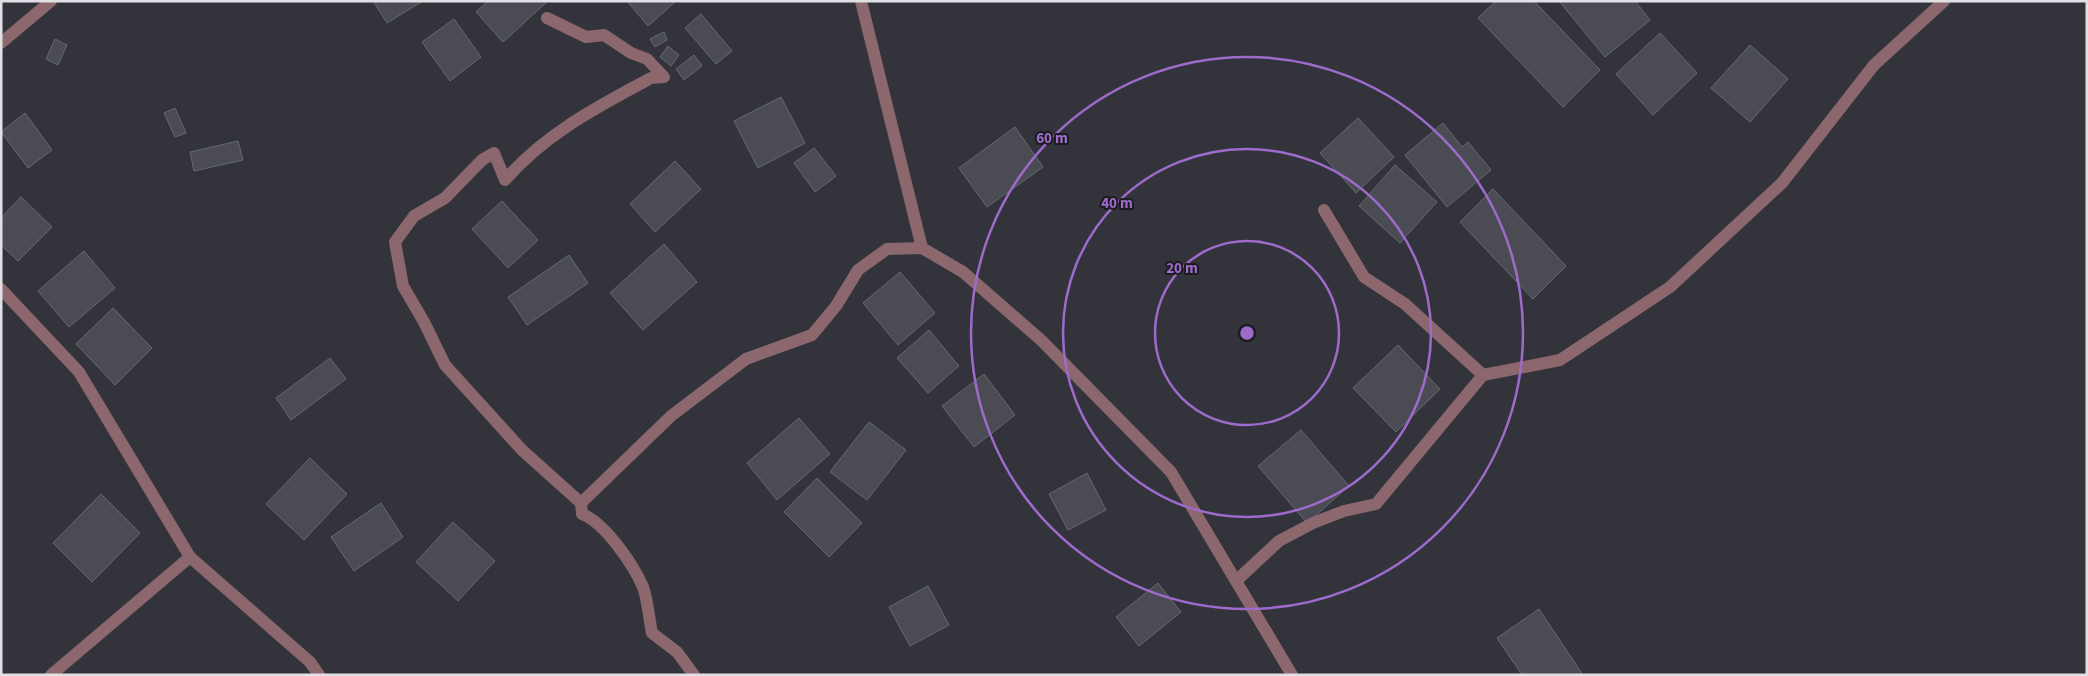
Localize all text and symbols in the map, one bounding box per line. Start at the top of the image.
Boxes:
text: 60 m [1036,128,1068,149]
text: 40 m [1101,193,1133,214]
text: 20 m [1166,258,1198,279]
centre of rings [1238,324,1256,342]

